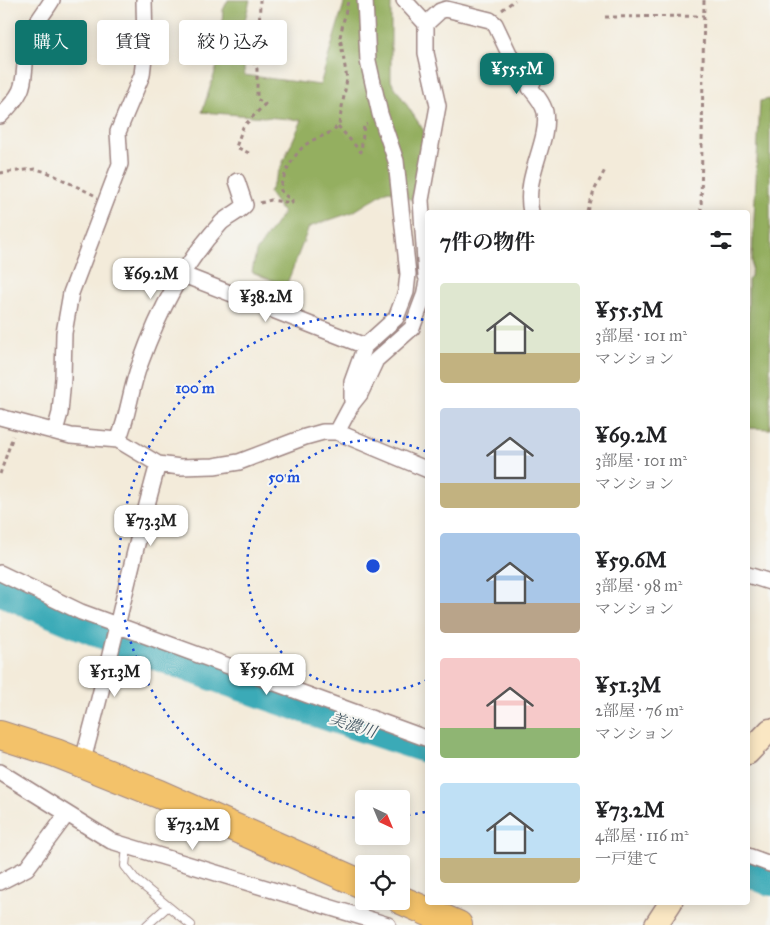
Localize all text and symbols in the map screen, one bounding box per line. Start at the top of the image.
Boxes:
chip: 購入 [15,20,87,65]
chip: 賃貸 [97,20,169,65]
chip: 絞り込み [179,20,287,65]
pin: ¥55.5M [476,52,558,95]
text: ¥55.5M [491,59,543,78]
icon: filters [707,226,735,254]
text: 7件の物件 [440,229,535,255]
pin: ¥69.2M [110,258,192,300]
text: ¥69.2M [123,264,179,283]
pin: ¥38.2M [225,280,307,323]
text: ¥38.2M [239,287,293,306]
text: ¥55.5M [595,297,663,323]
icon: home [480,303,540,363]
text: 3部屋 · 101 m² [595,326,687,345]
text: マンション [595,349,674,368]
text: 100 m [175,379,215,397]
text: ¥69.2M [595,422,667,448]
icon: home [480,428,540,488]
text: 3部屋 · 101 m² [595,451,687,470]
text: 50 m [268,468,300,486]
text: マンション [595,474,674,493]
pin: ¥73.3M [110,504,192,547]
text: ¥73.3M [125,511,177,530]
text: ¥59.6M [595,547,667,573]
icon: home [480,553,540,613]
centre of rings [364,557,382,575]
text: 3部屋 · 98 m² [595,576,682,595]
text: マンション [595,599,674,618]
pin: ¥59.6M [226,654,308,696]
pin: ¥51.3M [74,656,156,698]
text: ¥59.6M [240,660,294,679]
text: ¥51.3M [90,662,140,681]
text: ¥51.3M [595,672,661,698]
icon: home [480,678,540,738]
text: 2部屋 · 76 m² [595,701,684,720]
water label: 美濃川 [327,709,381,742]
text: マンション [595,724,674,743]
north arrow [355,790,410,845]
map controls [355,790,410,910]
text: ¥73.2M [595,797,665,823]
icon: home [480,803,540,863]
pin: ¥73.2M [152,808,234,851]
text: ¥73.2M [166,815,220,834]
text: 4部屋 · 116 m² [595,826,689,845]
text: 一戸建て [595,849,659,868]
button: locate [355,855,410,910]

